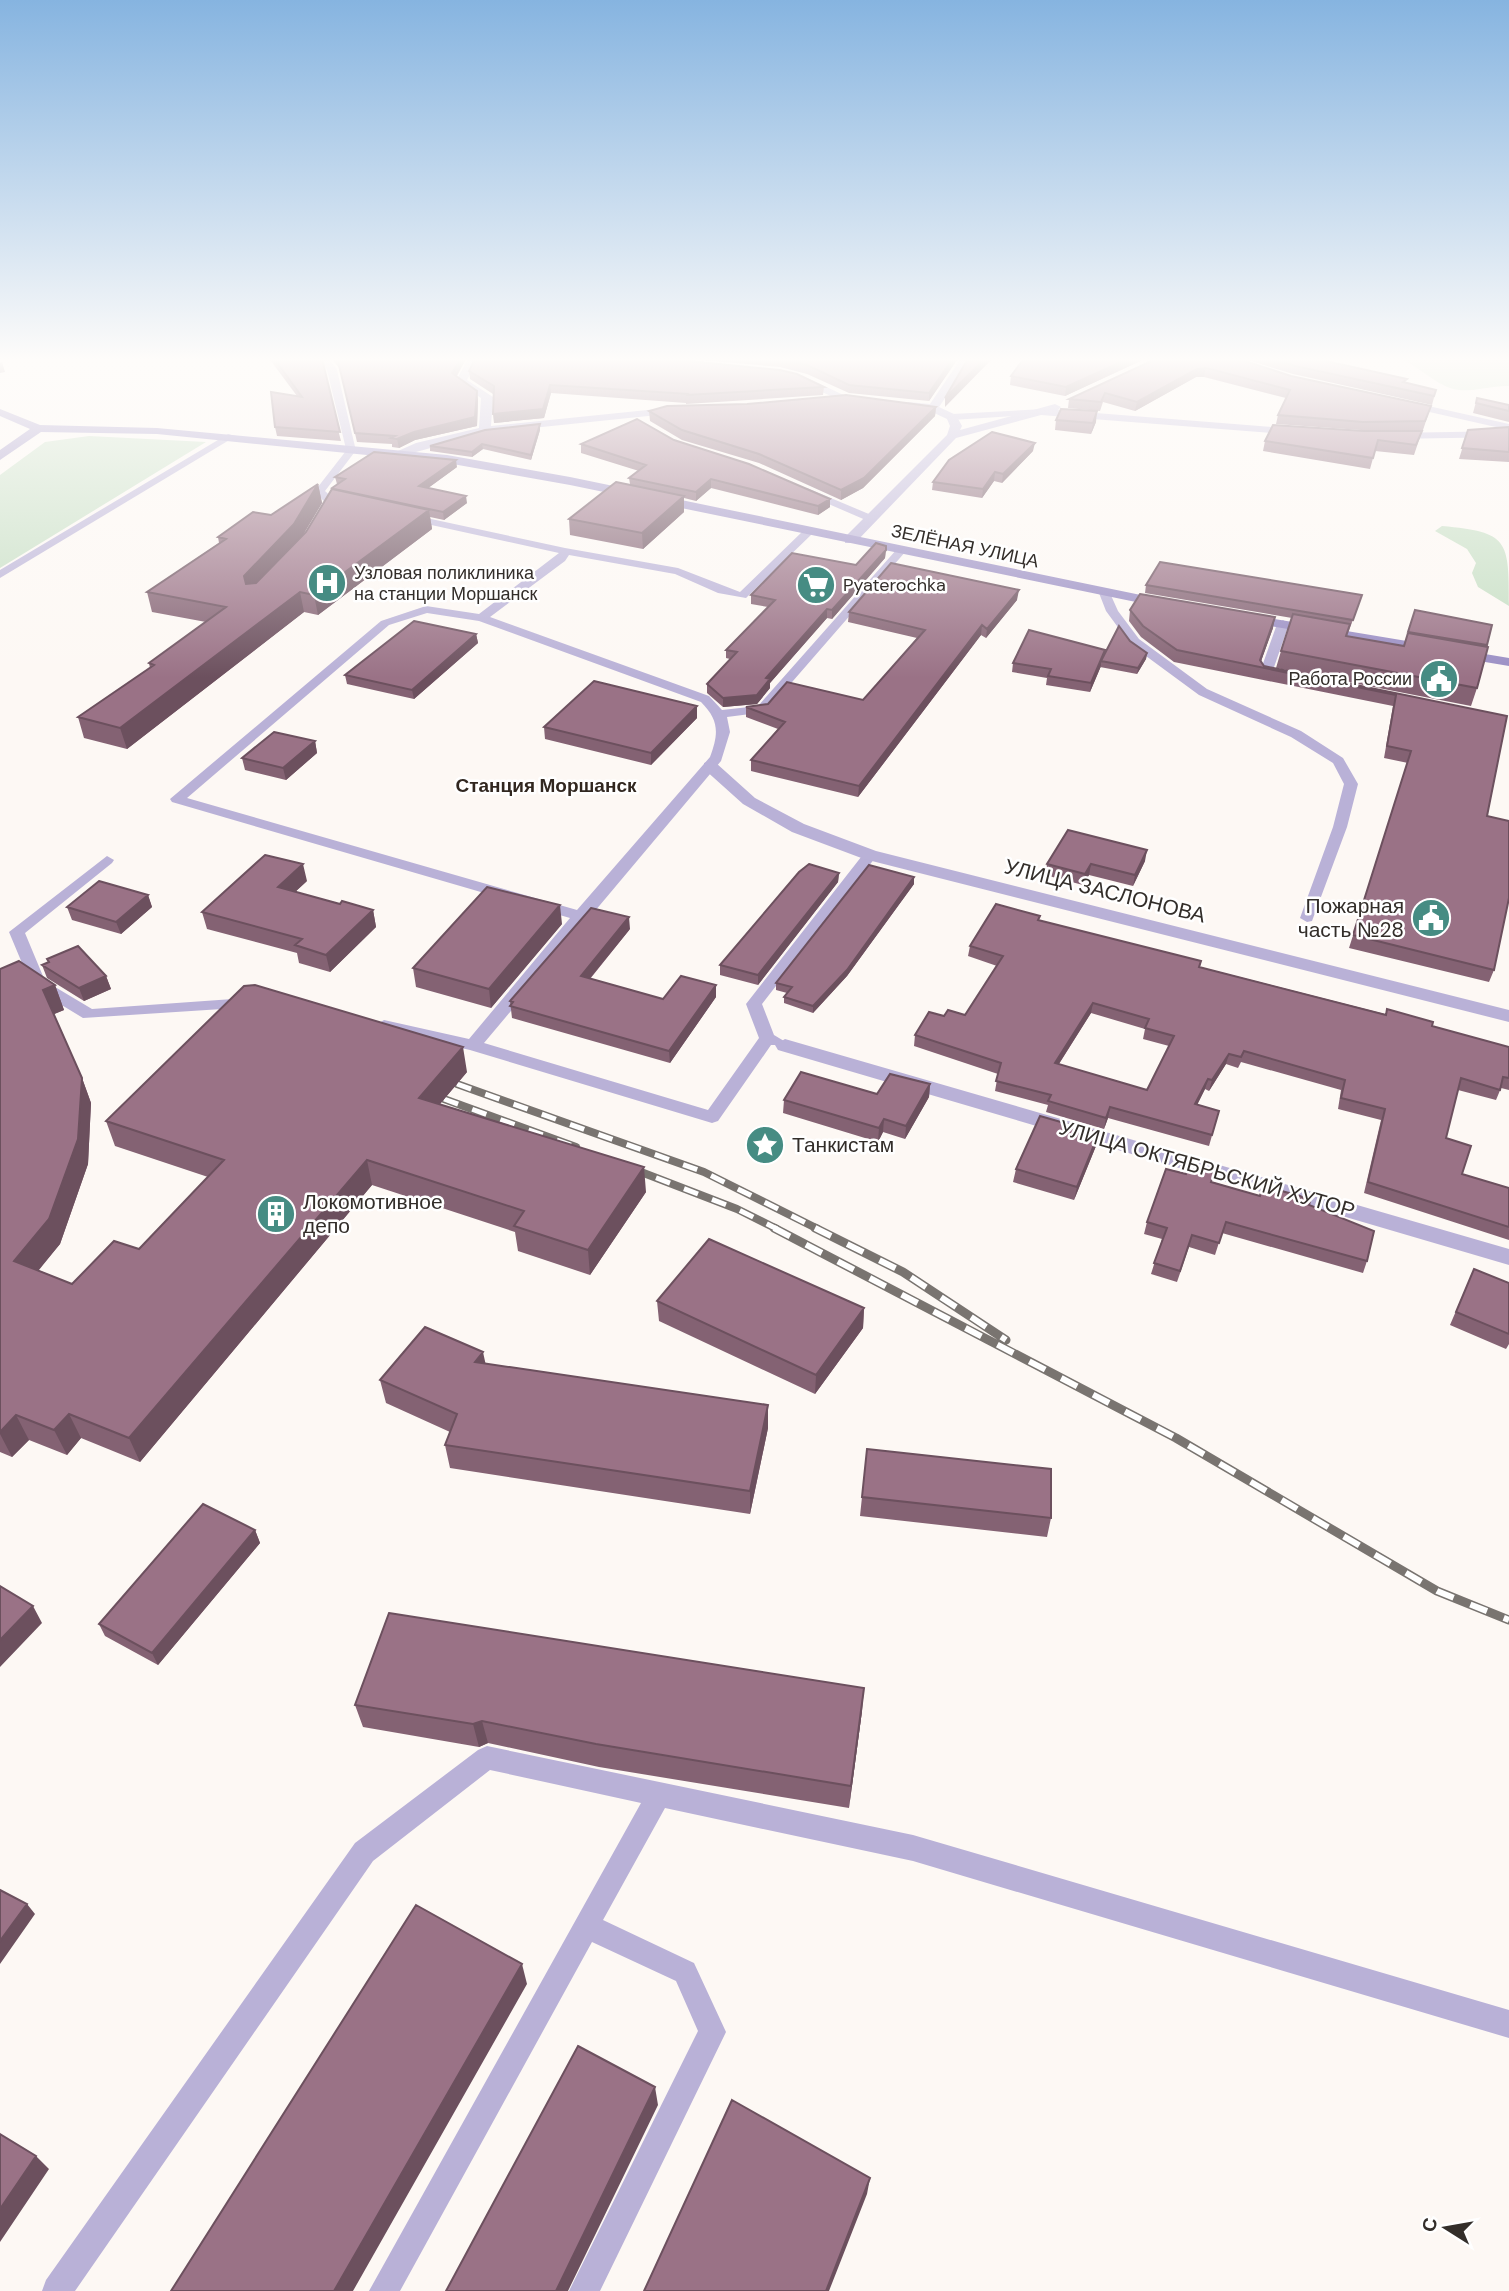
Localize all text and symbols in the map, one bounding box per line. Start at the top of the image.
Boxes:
street label: ЗЕЛЁНАЯ УЛИЦА [889,519,1041,573]
place label: Узловая поликлиника на станции Моршанск [354,561,538,606]
hospital icon: Узловая поликлиника на станции Моршанск [306,562,348,604]
supermarket icon: Pyaterochka [795,564,837,606]
place label: Pyaterochka [843,573,946,597]
public building icon: Работа России [1418,658,1460,700]
place label: Работа России [1288,667,1412,691]
district label: Станция Моршанск [456,773,637,798]
street label: УЛИЦА ЗАСЛОНОВА [1002,852,1208,930]
place label: Пожарная часть №28 [1298,892,1404,944]
public building icon: Пожарная часть №28 [1410,897,1452,939]
street label: УЛИЦА ОКТЯБРЬСКИЙ ХУТОР [1056,1113,1358,1225]
place icon: Танкистам [744,1124,786,1166]
place label: Танкистам [792,1131,894,1159]
place label: Локомотивное депо [303,1188,443,1240]
building icon: Локомотивное депо [255,1193,297,1235]
north arrow [1411,2193,1481,2263]
text: С [1416,2215,1443,2234]

